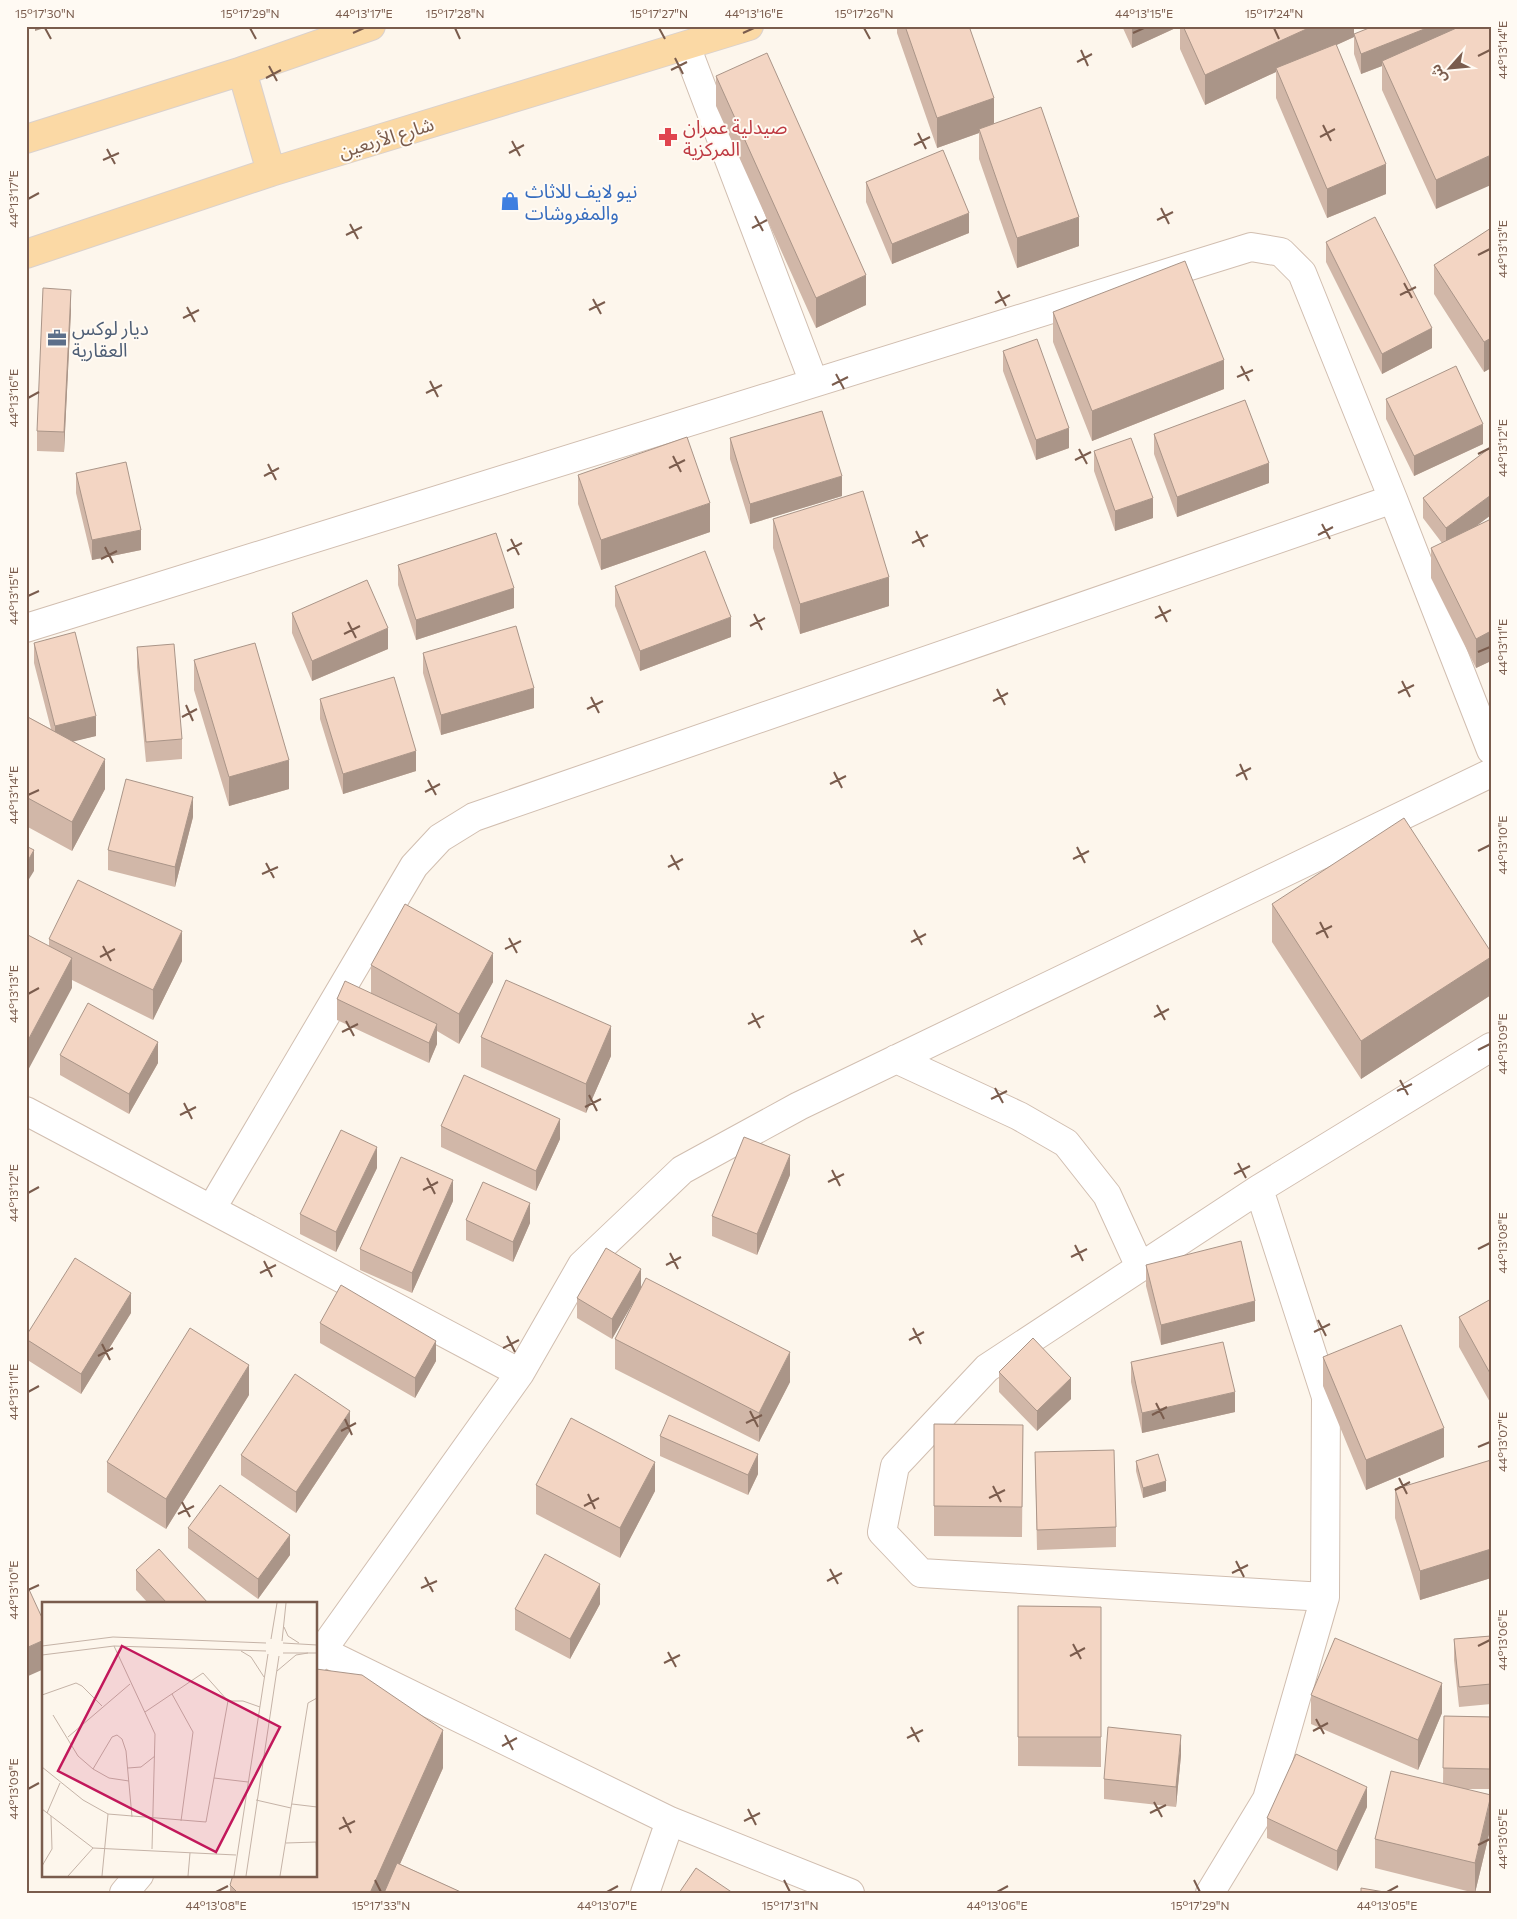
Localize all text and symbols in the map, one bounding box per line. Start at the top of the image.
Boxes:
text: 15°17'30"N [15,6,75,20]
text: 15°17'29"N [221,6,279,20]
text: 44°13'17"E [335,6,393,20]
text: 15°17'28"N [426,6,484,20]
text: 15°17'27"N [630,6,688,20]
text: 44°13'16"E [725,6,783,20]
text: 15°17'26"N [835,6,893,20]
text: 44°13'15"E [1115,6,1173,20]
text: 15°17'24"N [1245,6,1303,20]
text: 44°13'14"E [1495,21,1509,79]
north arrow [1424,42,1474,92]
text: ش [1426,62,1450,87]
street label: شارع الأربعين [335,112,437,165]
place label: صيدلية عمران المركزية [683,115,787,161]
pharmacy icon: صيدلية عمران المركزية [657,126,679,148]
text: 44°13'17"E [6,170,20,228]
place label: نيو لايف للاثاث والمفروشات [525,179,637,225]
shop icon: نيو لايف للاثاث والمفروشات [499,190,521,212]
text: 44°13'13"E [1495,220,1509,278]
place label: ديار لوكس العقارية [72,316,149,362]
office icon: ديار لوكس العقارية [46,327,68,349]
text: 44°13'16"E [6,369,20,427]
text: 44°13'12"E [1495,419,1509,477]
text: 44°13'15"E [6,567,20,625]
text: 44°13'11"E [1495,619,1509,675]
text: 44°13'14"E [6,766,20,824]
text: 44°13'10"E [1495,816,1509,874]
text: 44°13'13"E [6,965,20,1023]
text: 44°13'09"E [1495,1013,1509,1075]
text: 44°13'12"E [6,1164,20,1222]
text: 44°13'08"E [1495,1212,1509,1274]
text: 44°13'11"E [6,1364,20,1420]
text: 44°13'07"E [1495,1412,1509,1472]
text: 44°13'10"E [6,1561,20,1619]
inset map [42,1602,318,1876]
text: 44°13'06"E [1495,1609,1509,1671]
text: 44°13'09"E [6,1758,20,1820]
text: 44°13'05"E [1495,1809,1509,1869]
text: 44°13'08"E [185,1898,247,1912]
text: 15°17'33"N [352,1898,410,1912]
text: 44°13'07"E [577,1898,637,1912]
text: 15°17'31"N [761,1898,819,1912]
text: 44°13'06"E [966,1898,1028,1912]
text: 15°17'29"N [1171,1898,1229,1912]
text: 44°13'05"E [1357,1898,1417,1912]

